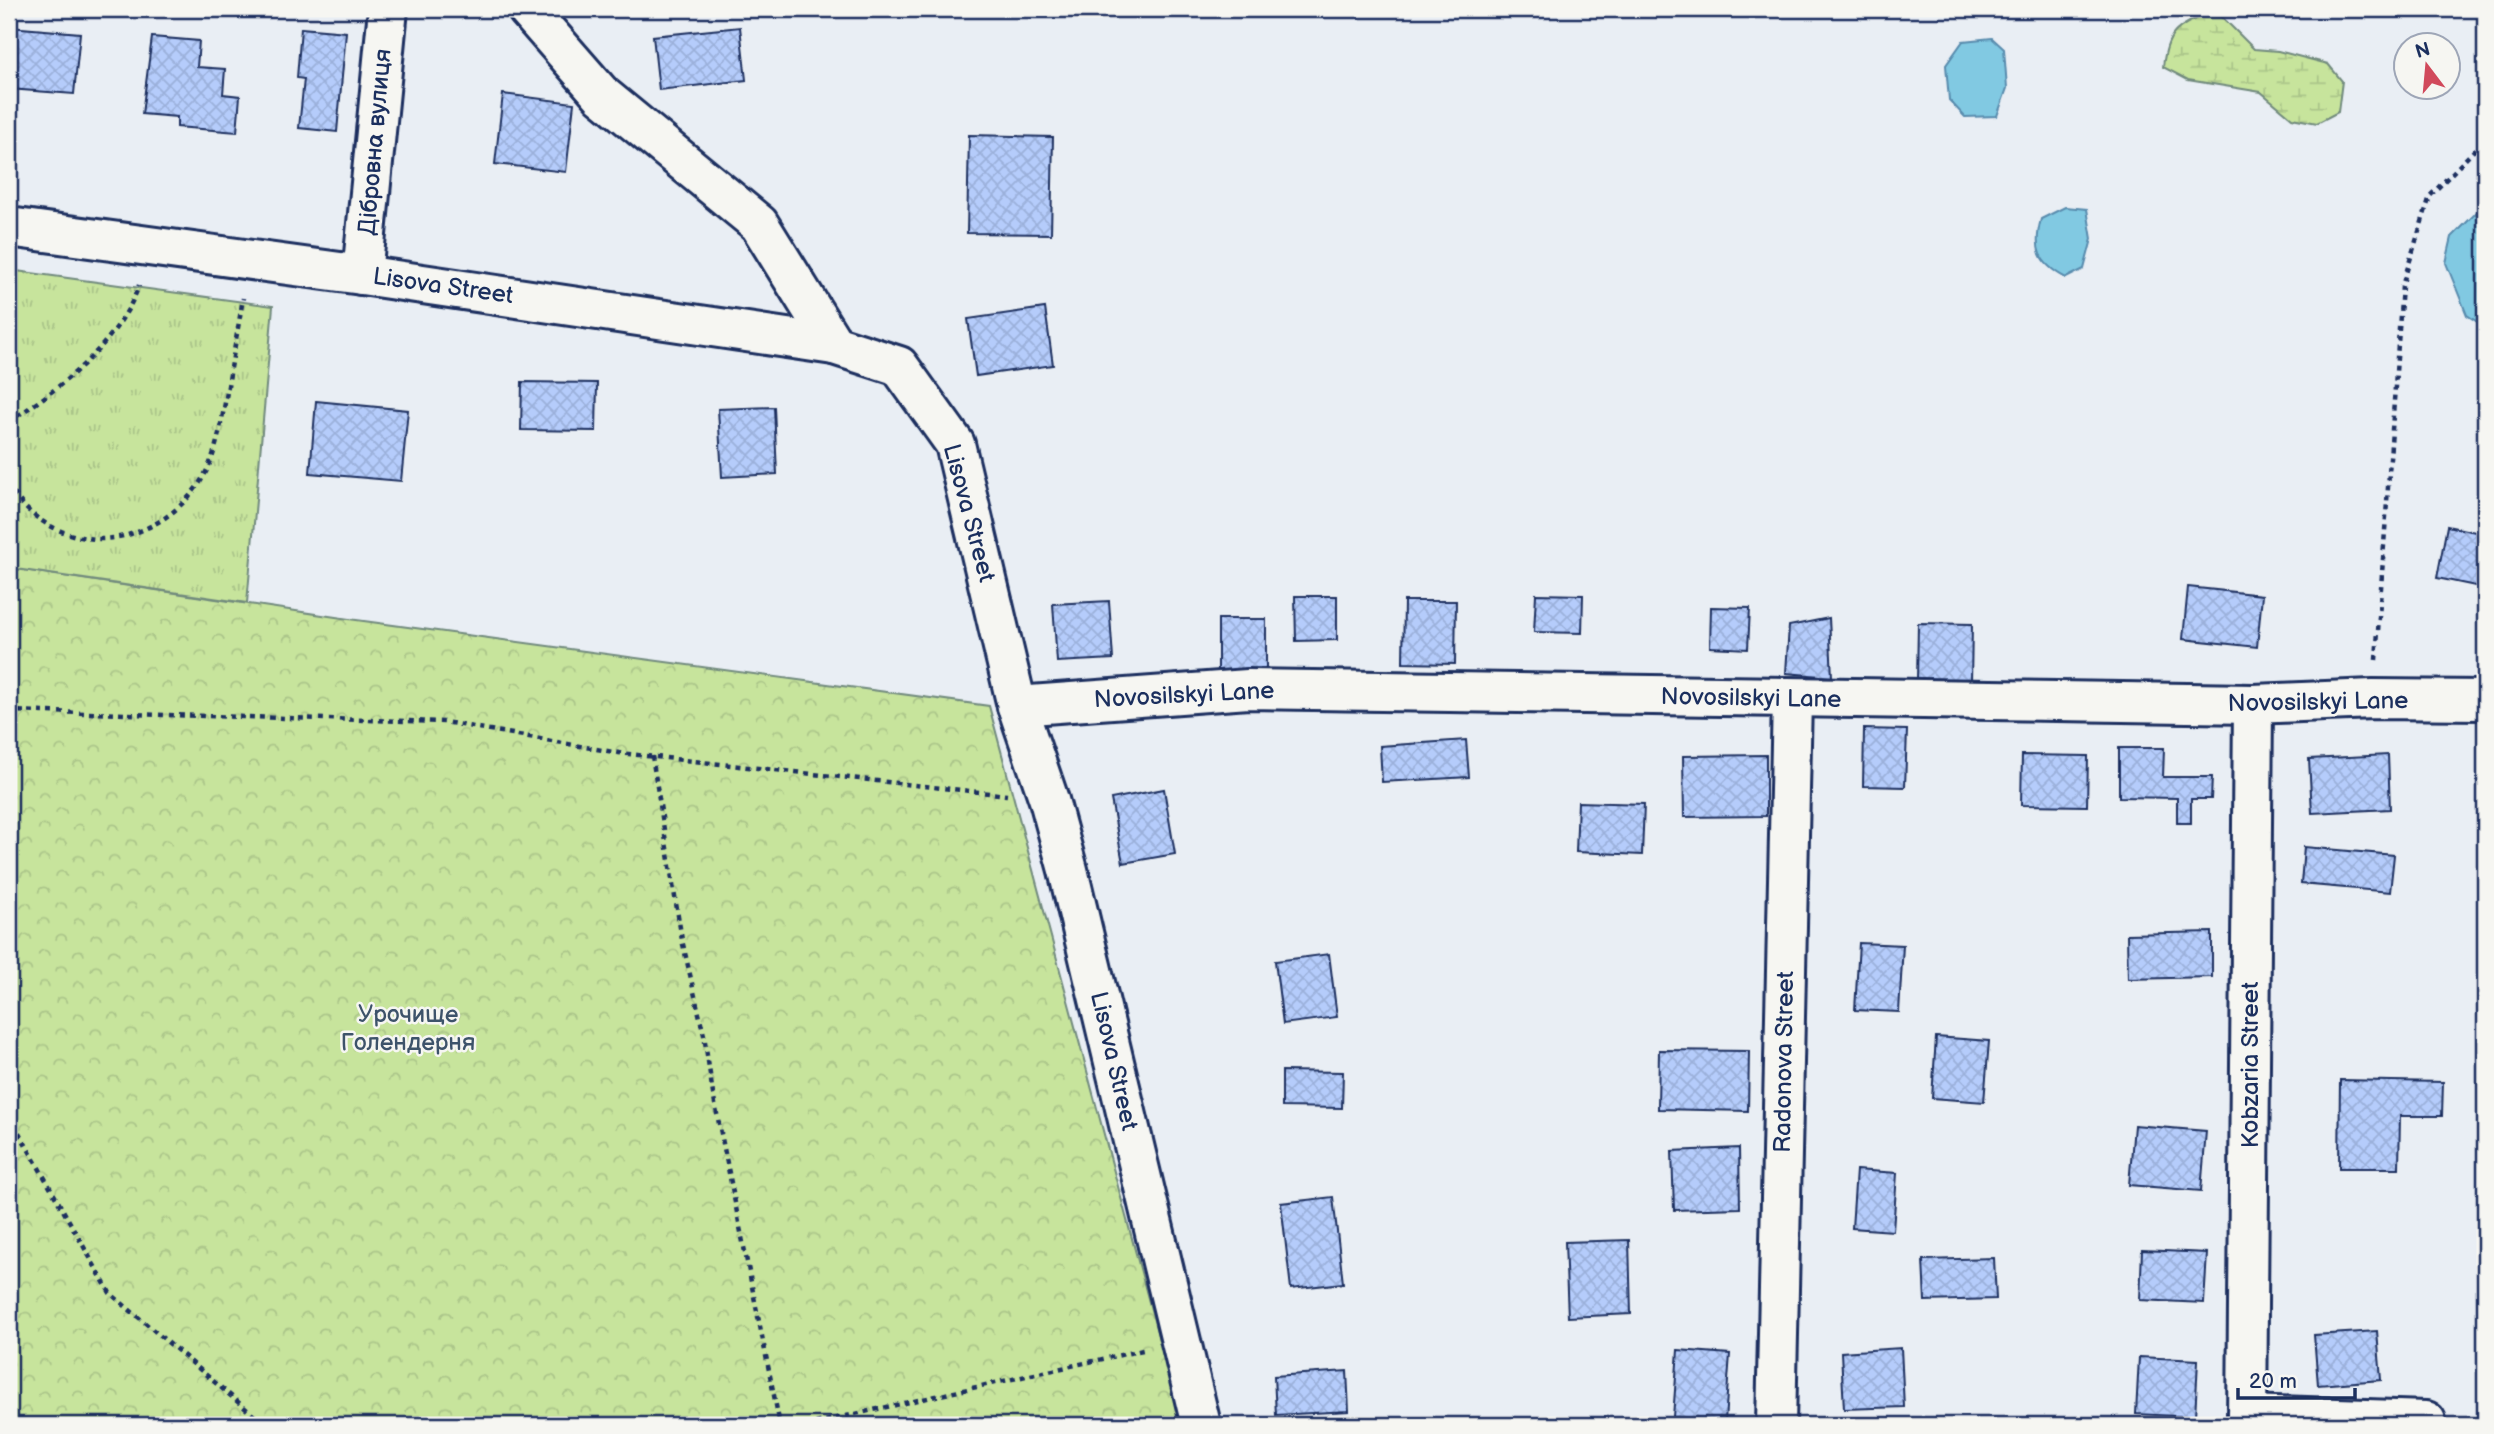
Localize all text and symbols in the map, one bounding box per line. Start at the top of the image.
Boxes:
north arrow [2392,32,2462,102]
text: N [2413,38,2433,64]
street label: Дібровна вулиця [352,48,398,236]
street label: Lisova Street [371,262,516,310]
street label: Lisova Street [937,441,1001,586]
street label: Novosilskyi Lane [1093,676,1275,714]
street label: Novosilskyi Lane [1660,682,1842,714]
street label: Novosilskyi Lane [2227,686,2409,718]
street label: Radonova Street [1768,970,1800,1153]
street label: Kobzaria Street [2236,981,2265,1148]
street label: Lisova Street [1084,989,1144,1134]
park label: Урочище Голендерня [341,1000,475,1057]
scale bar [2238,1357,2356,1401]
text: 20 m [2249,1369,2297,1394]

